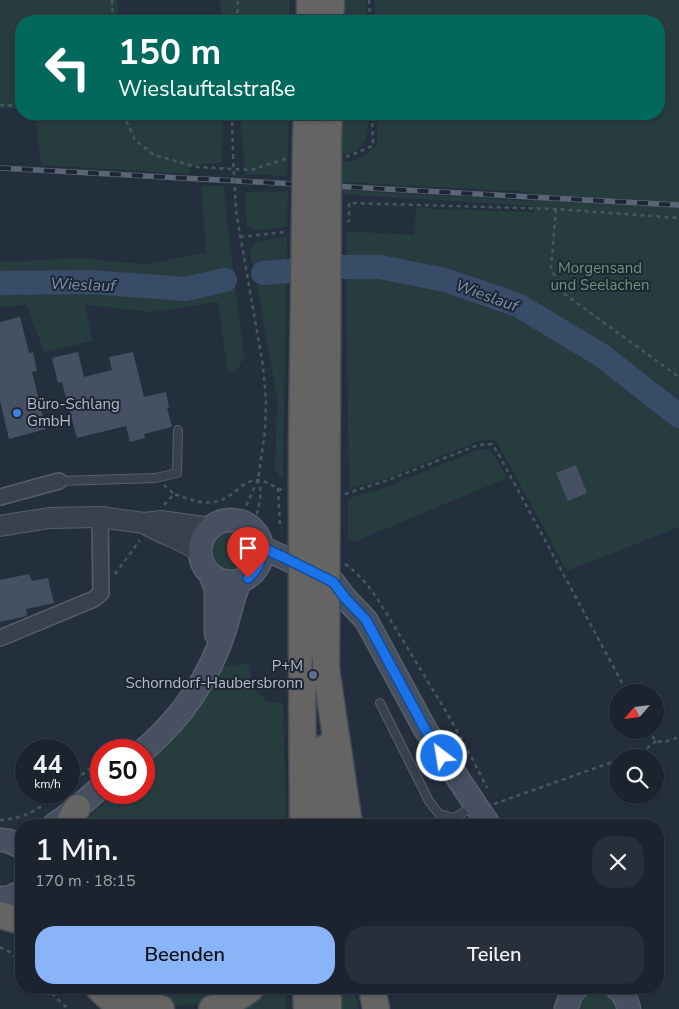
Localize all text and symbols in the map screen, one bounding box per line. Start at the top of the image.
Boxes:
text: 150 m [118,29,221,76]
icon: left [35,35,100,100]
text: Wieslauftalstraße [118,74,296,104]
park label: Morgensand und Seelachen [550,258,650,295]
water label: Wieslauf [50,273,118,297]
water label: Wieslauf [452,274,523,318]
place label: Büro-Schlang GmbH [27,394,120,431]
marker: Büro-Schlang GmbH [11,407,23,419]
pin [227,527,269,578]
icon: arrive [234,534,262,562]
place label: P+M Schorndorf-Haubersbronn [126,656,303,693]
marker: P+M Schorndorf-Haubersbronn [307,669,319,681]
north arrow [609,684,664,739]
map controls [609,684,664,804]
position arrow [415,729,467,781]
speed limit sign: 50 [90,739,155,804]
text: 44 [32,748,63,782]
button: search [609,749,664,804]
text: km/h [34,776,61,792]
text: 1 Min. [35,830,118,871]
button: close [592,836,644,888]
text: 170 m · 18:15 [35,870,136,892]
button: Beenden [35,926,335,984]
button: Teilen [345,926,644,984]

